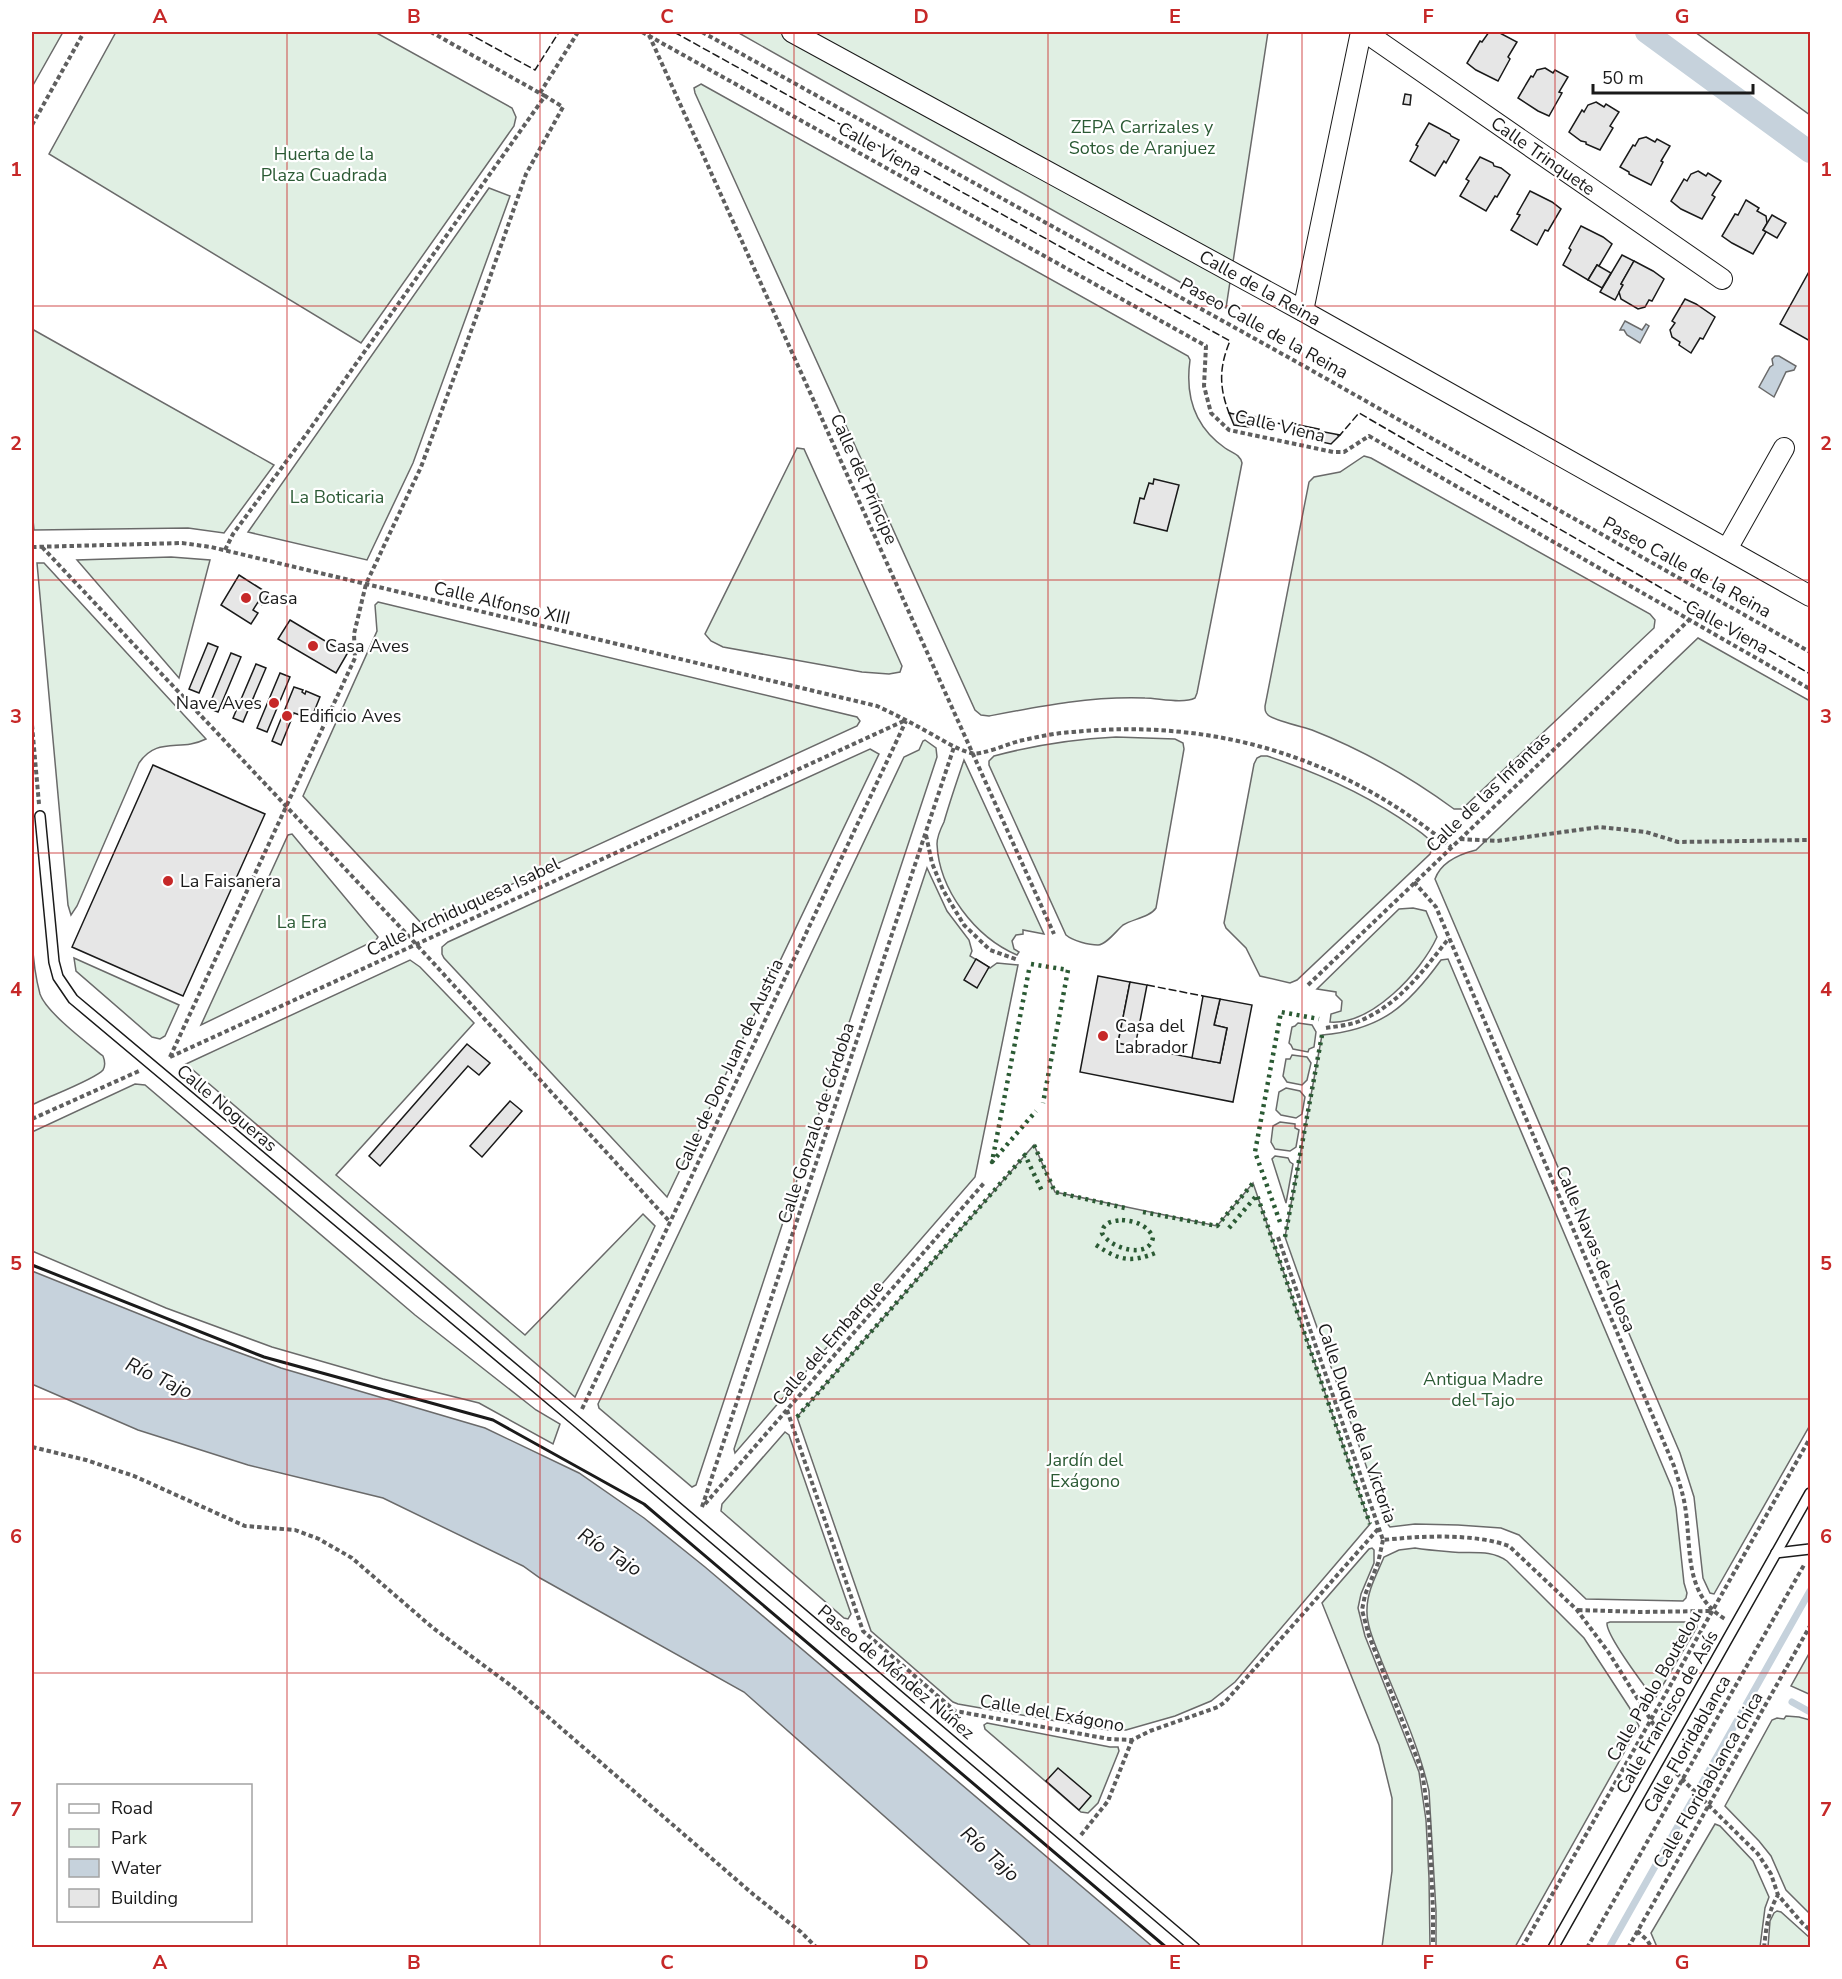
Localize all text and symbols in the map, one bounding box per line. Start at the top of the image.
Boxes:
text: A [153,3,168,30]
text: B [407,3,421,30]
text: C [660,3,674,30]
text: D [913,3,929,30]
text: E [1169,3,1181,30]
text: F [1422,3,1434,30]
text: G [1675,3,1689,30]
scale bar [1593,57,1754,95]
text: 50 m [1602,66,1644,90]
street label: Calle Trinquete [1486,111,1600,201]
park label: ZEPA Carrizales y Sotos de Aranjuez [1069,115,1215,160]
street label: Calle Viena [834,116,926,182]
park label: Huerta de la Plaza Cuadrada [261,142,387,187]
text: 1 [10,156,22,183]
text: 1 [1820,156,1832,183]
street label: Calle de la Reina [1195,245,1325,331]
street label: Paseo Calle de la Reina [1176,272,1352,384]
street label: Calle Viena [1232,404,1328,448]
street label: Calle del Príncipe [824,410,904,548]
text: 2 [10,430,22,457]
text: 2 [1820,430,1832,457]
park label: La Boticaria [290,485,384,509]
street label: Paseo Calle de la Reina [1599,511,1775,623]
street label: Calle Alfonso XIII [431,576,573,630]
place label: Casa [258,586,298,610]
marker: Casa [239,591,253,605]
street label: Calle Viena [1681,594,1773,660]
place label: Casa Aves [325,634,409,658]
marker: Casa Aves [306,639,320,653]
place label: Nave Aves [176,691,262,715]
marker: Nave Aves [267,696,281,710]
text: 3 [10,703,22,730]
text: 3 [1820,703,1832,730]
place label: Edificio Aves [299,704,401,728]
marker: Edificio Aves [280,709,294,723]
street label: Calle de las Infantas [1421,726,1555,858]
street label: Calle Archiduquesa Isabel [363,851,564,962]
place label: La Faisanera [180,869,281,893]
marker: La Faisanera [161,874,175,888]
park label: La Era [277,910,327,934]
street label: Calle de Don Juan de Austria [669,955,789,1175]
text: 4 [10,976,22,1003]
text: 4 [1820,976,1832,1003]
place label: Casa del Labrador [1115,1014,1188,1059]
street label: Calle Gonzalo de Córdoba [772,1019,860,1227]
marker: Casa del Labrador [1096,1029,1110,1043]
street label: Calle Nogueras [172,1059,282,1157]
street label: Calle Navas de Tolosa [1550,1162,1642,1336]
text: 5 [10,1250,22,1277]
text: 5 [1820,1250,1832,1277]
street label: Calle del Embarque [767,1275,889,1411]
street label: Calle Duque de la Victoria [1311,1320,1403,1526]
water label: Río Tajo [121,1351,197,1405]
park label: Antigua Madre del Tajo [1423,1367,1543,1412]
park label: Jardín del Exágono [1046,1448,1124,1493]
water label: Río Tajo [573,1521,647,1583]
text: 6 [10,1523,22,1550]
text: 6 [1820,1523,1832,1550]
street label: Paseo de Méndez Núñez [813,1599,979,1745]
street label: Calle Pablo Boutelou [1601,1606,1707,1766]
street label: Calle Francisco de Asís [1610,1626,1724,1798]
street label: Calle Floridablanca [1638,1671,1736,1817]
street label: Calle Floridablanca chica [1647,1687,1769,1873]
street label: Calle del Exágono [978,1688,1126,1738]
legend [57,1784,252,1922]
text: 7 [10,1796,22,1823]
text: Road [111,1796,153,1820]
text: 7 [1820,1796,1832,1823]
water label: Río Tajo [954,1820,1026,1888]
text: Park [111,1826,148,1850]
text: Water [111,1856,162,1880]
text: Building [111,1886,178,1910]
text: A [153,1949,168,1976]
text: B [407,1949,421,1976]
text: C [660,1949,674,1976]
text: D [913,1949,929,1976]
text: E [1169,1949,1181,1976]
text: F [1422,1949,1434,1976]
text: G [1675,1949,1689,1976]

